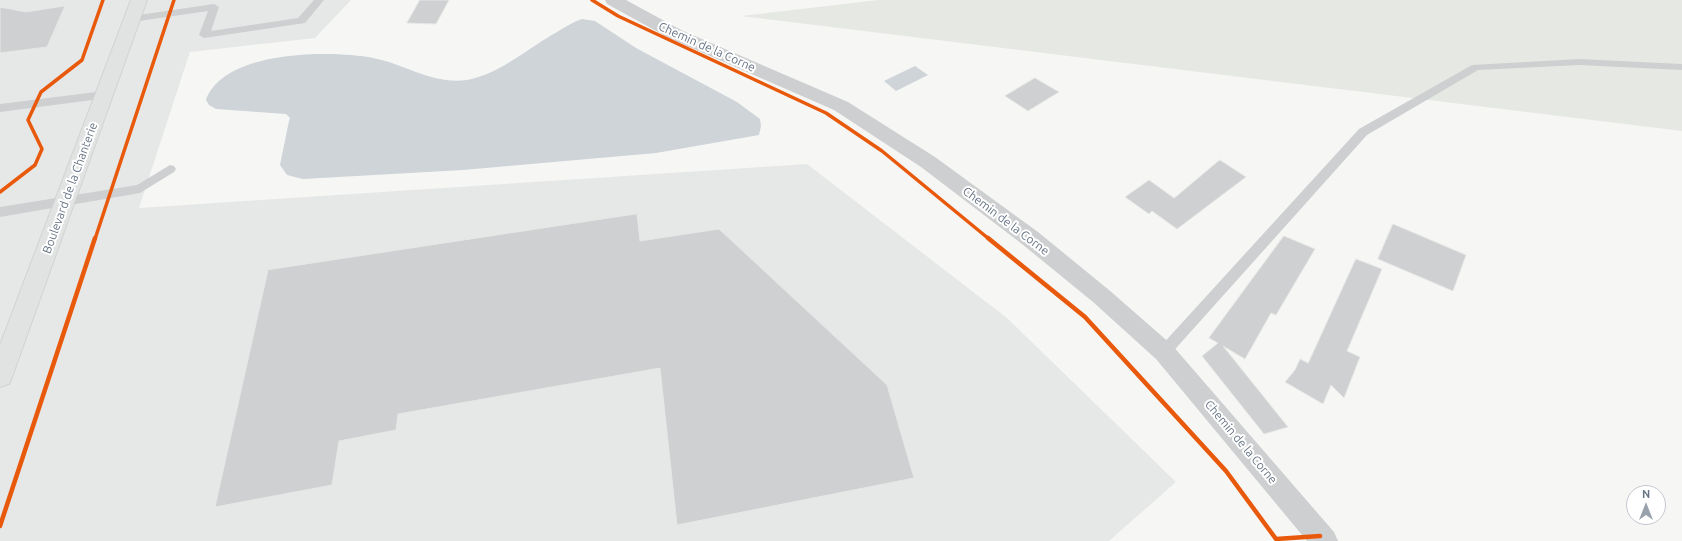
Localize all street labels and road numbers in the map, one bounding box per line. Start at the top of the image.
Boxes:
street label: Chemin de la Corne [656,19,758,75]
street label: Boulevard de la Chanterie [40,120,100,256]
street label: Chemin de la Corne [960,184,1052,258]
street label: Chemin de la Corne [1202,397,1280,487]

